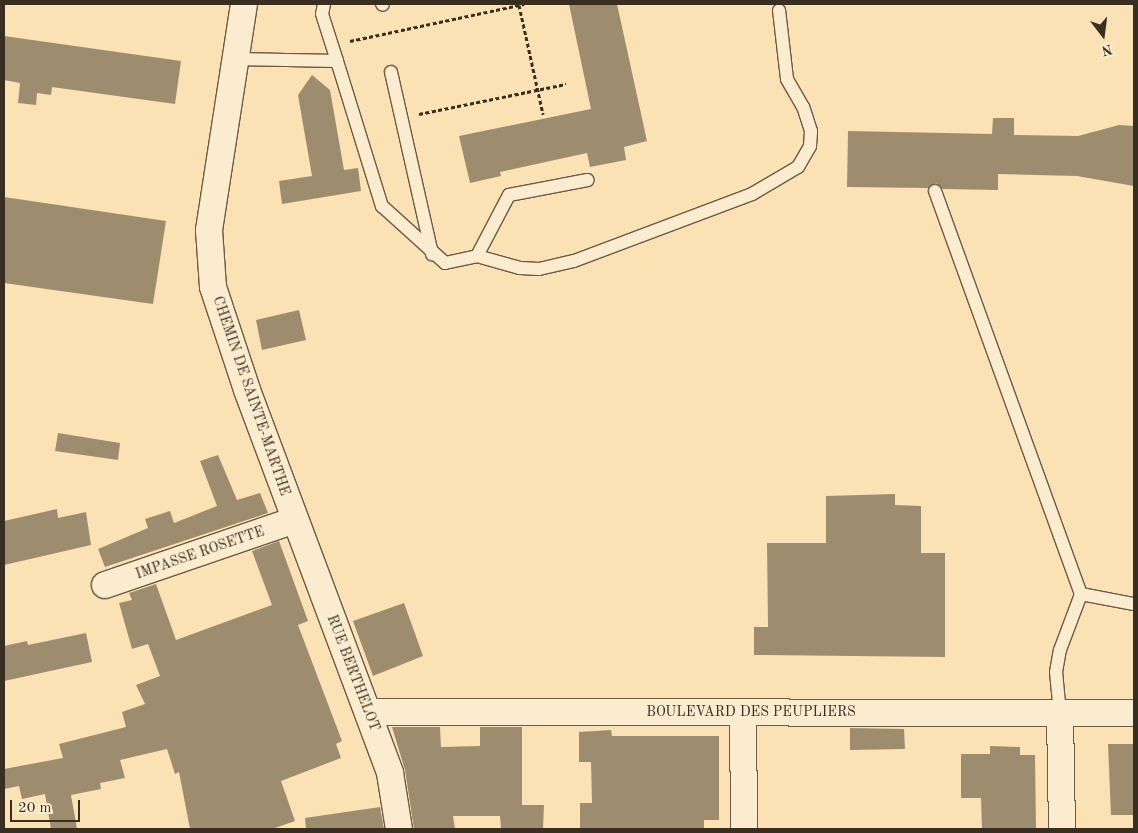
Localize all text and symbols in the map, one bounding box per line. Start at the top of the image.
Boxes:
north arrow [1078,10,1128,60]
text: N [1100,41,1114,58]
street label: CHEMIN DE SAINTE-MARTHE [209,294,293,498]
street label: IMPASSE ROSETTE [133,523,267,583]
street label: RUE BERTHELOT [323,612,383,734]
street label: BOULEVARD DES PEUPLIERS [646,704,856,720]
scale bar [12,790,82,822]
text: 20 m [18,801,52,816]

